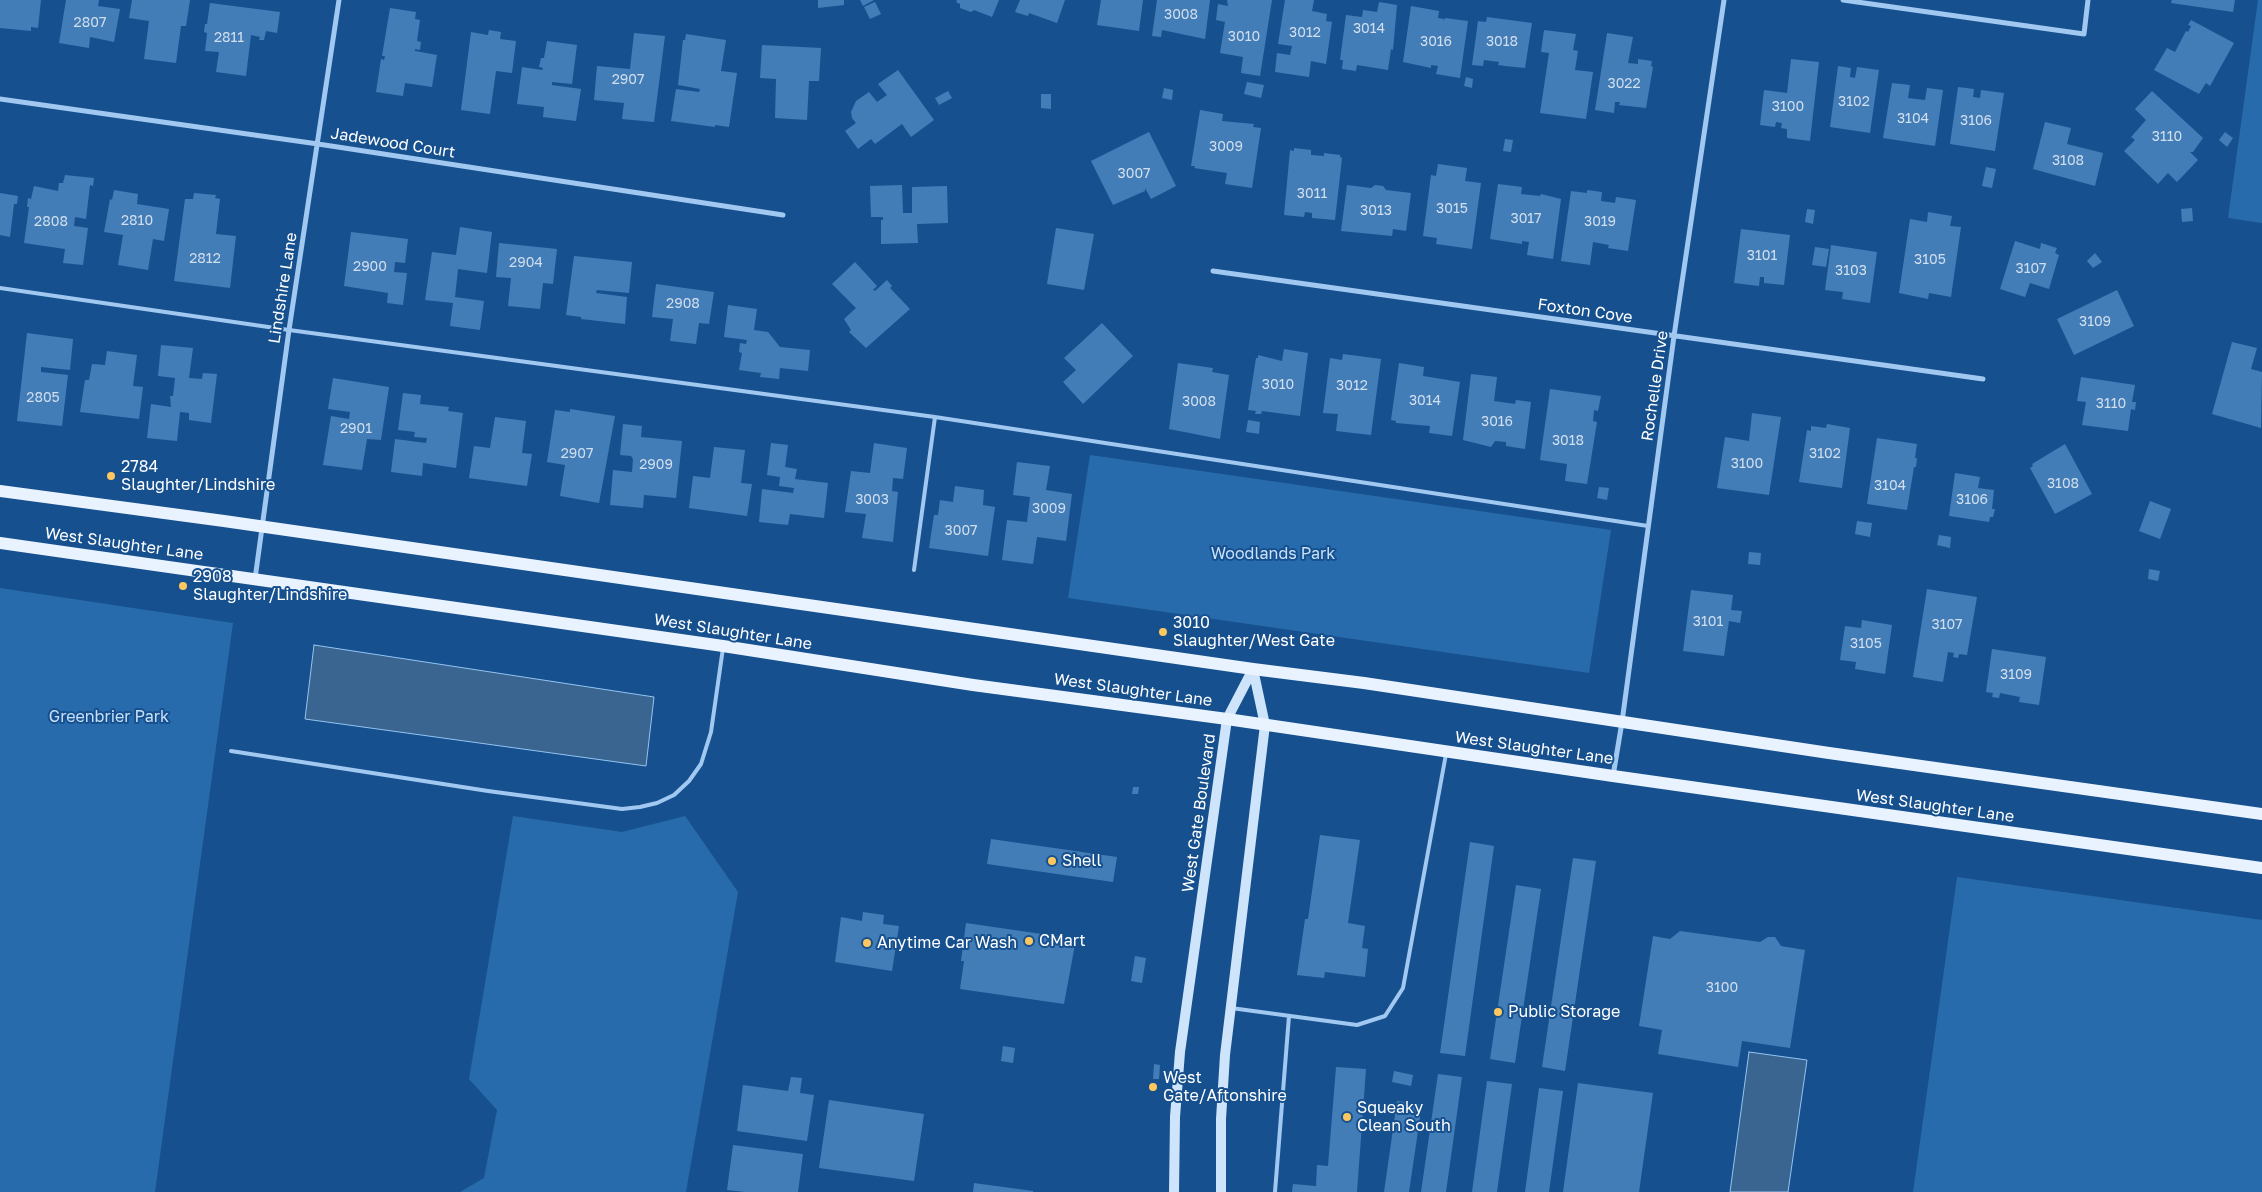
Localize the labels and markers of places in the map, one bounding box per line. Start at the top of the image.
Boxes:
place label: 2784 Slaughter/Lindshire [121,457,275,495]
marker: 2784 Slaughter/Lindshire [105,470,117,482]
place label: 2908 Slaughter/Lindshire [193,567,347,605]
marker: 2908 Slaughter/Lindshire [177,580,189,592]
place label: 3010 Slaughter/West Gate [1173,613,1335,651]
marker: 3010 Slaughter/West Gate [1157,626,1169,638]
place label: Shell [1062,851,1102,871]
marker: Shell [1046,855,1058,867]
place label: CMart [1039,931,1086,951]
place label: Anytime Car Wash [877,933,1017,953]
marker: CMart [1023,935,1035,947]
marker: Anytime Car Wash [861,937,873,949]
place label: Public Storage [1508,1002,1620,1022]
marker: Public Storage [1492,1006,1504,1018]
place label: West Gate/Aftonshire [1163,1068,1287,1106]
marker: West Gate/Aftonshire [1147,1081,1159,1093]
place label: Squeaky Clean South [1357,1098,1451,1136]
marker: Squeaky Clean South [1341,1111,1353,1123]

